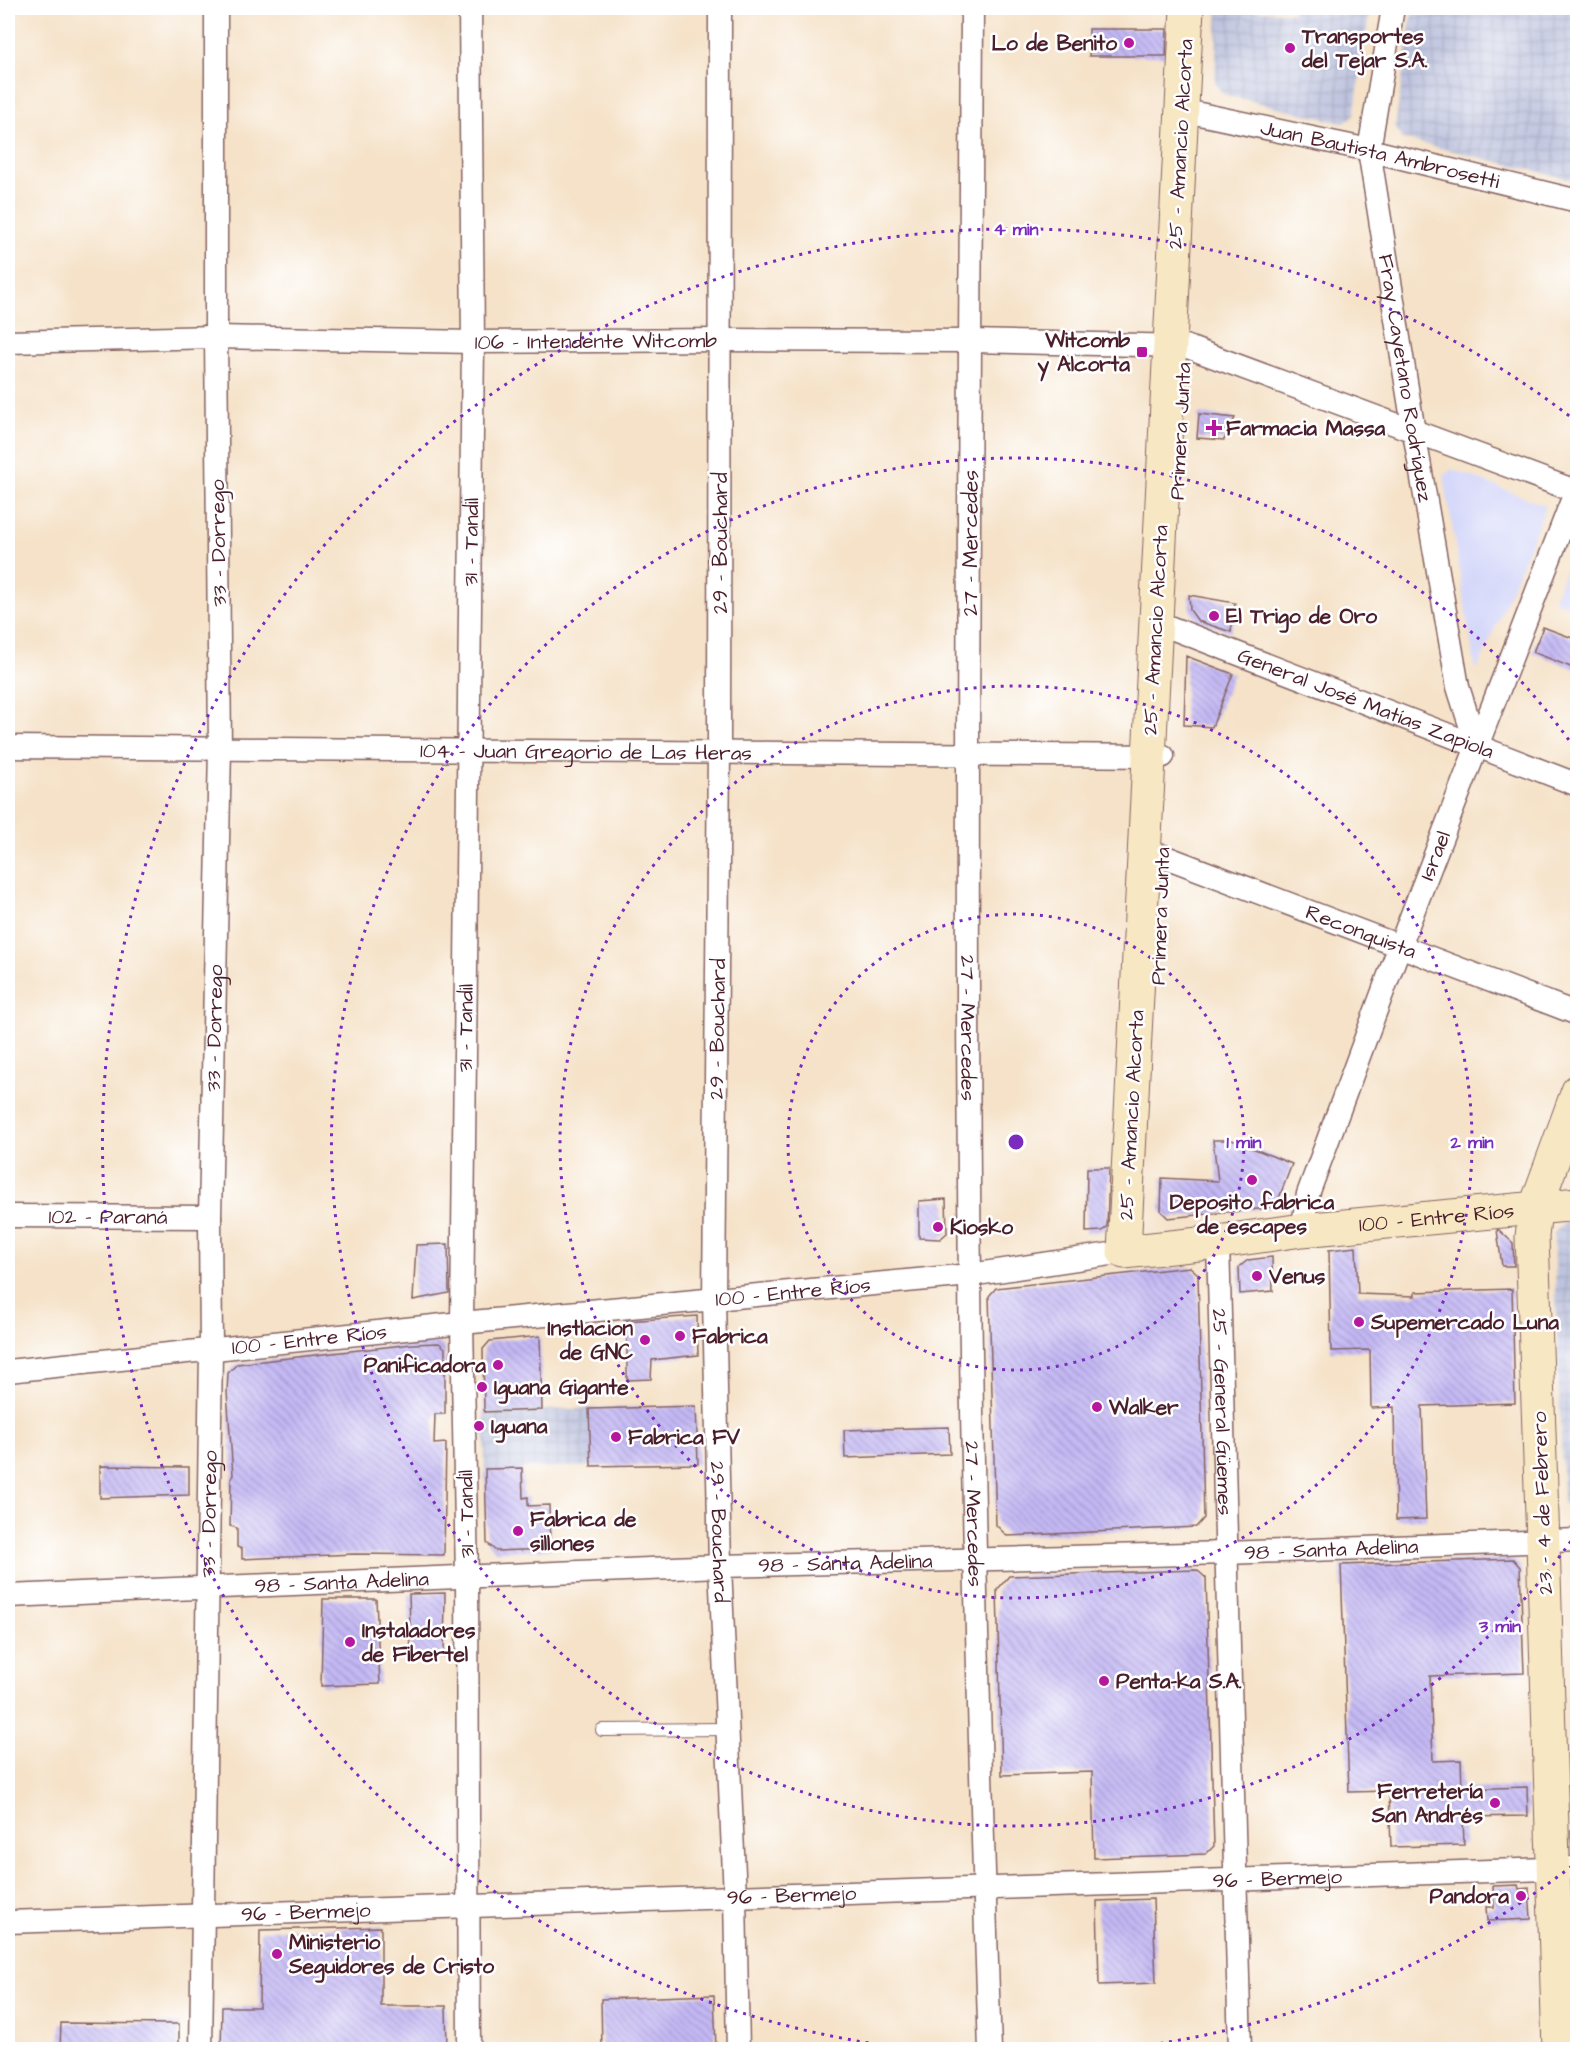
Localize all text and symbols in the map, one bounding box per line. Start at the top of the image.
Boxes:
place label: Transportes del Tejar S.A. [1301,22,1428,76]
place label: Lo de Benito [991,29,1117,58]
marker: Lo de Benito [1122,36,1136,50]
street label: 25 - Amancio Alcorta [1161,38,1201,250]
marker: Transportes del Tejar S.A. [1283,41,1297,55]
street label: Juan Bautista Ambrosetti [1258,113,1503,196]
text: 4 min [993,217,1039,242]
street label: Fray Cayetano Rodríguez [1371,252,1440,505]
street label: 106 - Intendente Witcomb [475,326,717,357]
place label: Witcomb y Alcorta [1037,326,1130,382]
marker: Witcomb y Alcorta [1135,345,1149,359]
street label: Primera Junta [1162,361,1199,501]
place label: Farmacia Massa [1226,414,1386,443]
marker: Farmacia Massa [1207,421,1221,435]
street label: 27 - Mercedes [956,470,985,616]
street label: 29 - Bouchard [706,472,735,614]
street label: 33 - Dorrego [203,479,236,607]
street label: 31 - Tandil [456,498,486,586]
street label: 25 - Amancio Alcorta [1136,524,1176,736]
place label: El Trigo de Oro [1226,602,1377,633]
marker: El Trigo de Oro [1207,609,1221,623]
street label: General José Matías Zapiola [1233,641,1498,766]
street label: 104 - Juan Gregorio de Las Heras [420,736,752,768]
street label: Israel [1413,827,1458,885]
street label: Primera Junta [1144,846,1177,985]
street label: Reconquista [1301,898,1421,966]
street label: 27 - Mercedes [953,955,982,1101]
street label: 29 - Bouchard [702,958,733,1100]
street label: 33 - Dorrego [199,964,232,1092]
street label: 31 - Tandil [451,984,481,1072]
street label: 25 - Amancio Alcorta [1112,1009,1152,1221]
text: 1 min [1226,1130,1262,1155]
text: 2 min [1449,1130,1494,1155]
centre of rings [1006,1132,1026,1152]
marker: Deposito fabrica de escapes [1245,1173,1259,1187]
place label: Deposito fabrica de escapes [1170,1188,1335,1242]
street label: 100 - Entre Ríos [1357,1196,1515,1240]
street label: 102 - Paraná [48,1202,168,1232]
place label: Kiosko [950,1213,1013,1242]
marker: Kiosko [931,1220,945,1234]
place label: Venus [1268,1262,1326,1291]
marker: Venus [1250,1269,1264,1283]
street label: 100 - Entre Ríos [714,1270,872,1314]
street label: 25 - General Güemes [1205,1308,1239,1516]
place label: Supemercado Luna [1370,1308,1559,1338]
place label: Instlacion de GNC [548,1314,633,1367]
marker: Supemercado Luna [1352,1315,1366,1329]
street label: 100 - Entre Ríos [230,1317,388,1362]
place label: Fabrica [692,1322,768,1351]
marker: Fabrica [673,1329,687,1343]
marker: Instlacion de GNC [638,1333,652,1347]
place label: Panificadora [364,1351,486,1380]
marker: Panificadora [491,1358,505,1372]
place label: Iguana Gigante [494,1373,629,1404]
marker: Iguana Gigante [475,1380,489,1394]
place label: Walker [1108,1393,1179,1422]
marker: Walker [1090,1400,1104,1414]
street label: 23 - 4 de Febrero [1525,1411,1560,1595]
place label: Iguana [491,1412,548,1443]
marker: Iguana [472,1419,486,1433]
place label: Fabrica FV [628,1423,741,1452]
marker: Fabrica FV [609,1430,623,1444]
street label: 27 - Mercedes [958,1441,990,1587]
street label: 33 - Dorrego [194,1450,226,1578]
street label: 29 - Bouchard [703,1461,736,1604]
street label: 31 - Tandil [451,1470,482,1558]
place label: Fabrica de sillones [530,1505,637,1558]
marker: Fabrica de sillones [511,1524,525,1538]
street label: 98 - Santa Adelina [1243,1532,1419,1567]
street label: 98 - Santa Adelina [758,1547,933,1580]
street label: 98 - Santa Adelina [254,1564,430,1601]
text: 3 min [1478,1614,1521,1639]
place label: Instaladores de Fibertel [361,1616,476,1669]
marker: Instaladores de Fibertel [343,1635,357,1649]
place label: Penta-ka S.A. [1116,1667,1242,1696]
marker: Penta-ka S.A. [1097,1674,1111,1688]
place label: Ferretería San Andrés [1371,1777,1483,1830]
marker: Ferretería San Andrés [1488,1796,1502,1810]
street label: 96 - Bermejo [1212,1862,1343,1896]
street label: 96 - Bermejo [726,1879,857,1912]
place label: Pandora [1430,1882,1509,1911]
marker: Pandora [1514,1889,1528,1903]
street label: 96 - Bermejo [241,1896,371,1929]
place label: Ministerio Seguidores de Cristo [288,1928,494,1983]
marker: Ministerio Seguidores de Cristo [270,1947,284,1961]

